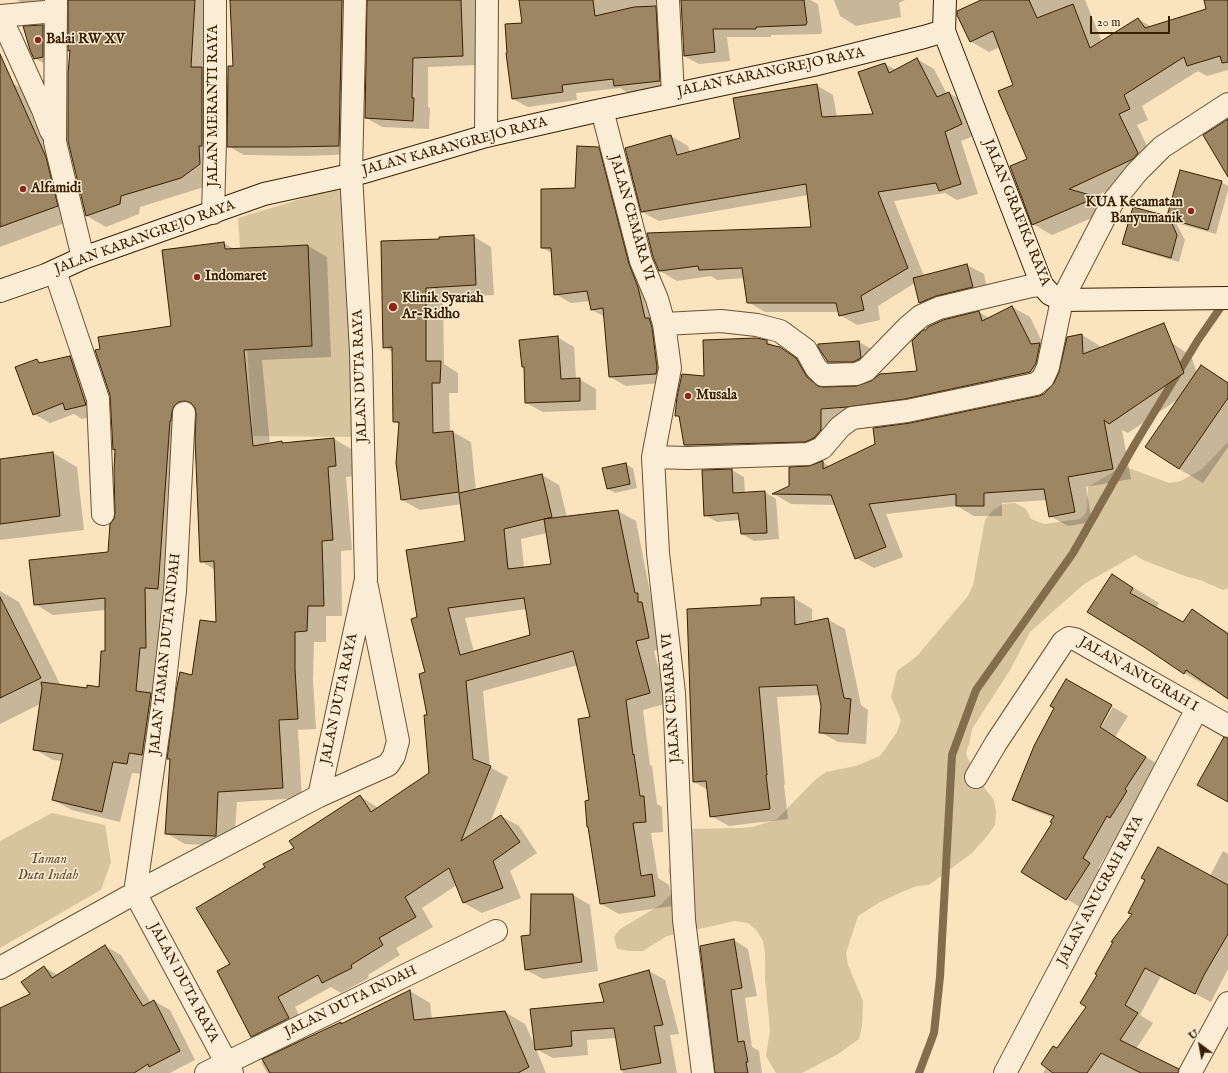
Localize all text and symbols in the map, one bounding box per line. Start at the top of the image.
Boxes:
scale bar [1092,8,1172,34]
text: 20 m [1097,15,1120,30]
street label: JALAN MERANTI RAYA [206,25,222,187]
place label: Balai RW XV [46,32,125,48]
marker: Balai RW XV [33,35,43,45]
street label: JALAN KARANGREJO RAYA [676,45,866,101]
street label: JALAN KARANGREJO RAYA [361,114,549,180]
street label: JALAN GRAFIKA RAYA [979,137,1053,289]
street label: JALAN CEMARA VI [605,153,657,283]
place label: Alfamidi [31,181,81,197]
marker: Alfamidi [18,184,28,194]
place label: KUA Kecamatan Banyumanik [1086,195,1183,228]
street label: JALAN KARANGREJO RAYA [52,197,238,279]
marker: KUA Kecamatan Banyumanik [1186,206,1196,216]
place label: Indomaret [205,269,267,285]
marker: Indomaret [192,272,202,282]
place label: Klinik Syariah Ar-Ridho [402,291,484,324]
marker: Klinik Syariah Ar-Ridho [387,301,399,313]
street label: JALAN DUTA RAYA [350,309,372,443]
place label: Musala [696,388,737,404]
marker: Musala [683,391,693,401]
street label: JALAN TAMAN DUTA INDAH [147,552,185,756]
street label: JALAN DUTA RAYA [318,632,362,766]
street label: JALAN CEMARA VI [659,633,685,763]
street label: JALAN ANUGRAH I [1075,634,1201,716]
street label: JALAN ANUGRAH RAYA [1054,813,1148,969]
park label: Taman Duta Indah [18,852,78,884]
street label: JALAN DUTA RAYA [144,920,222,1046]
street label: JALAN DUTA INDAH [282,963,420,1041]
north arrow [1180,1025,1220,1065]
text: U [1186,1026,1201,1043]

